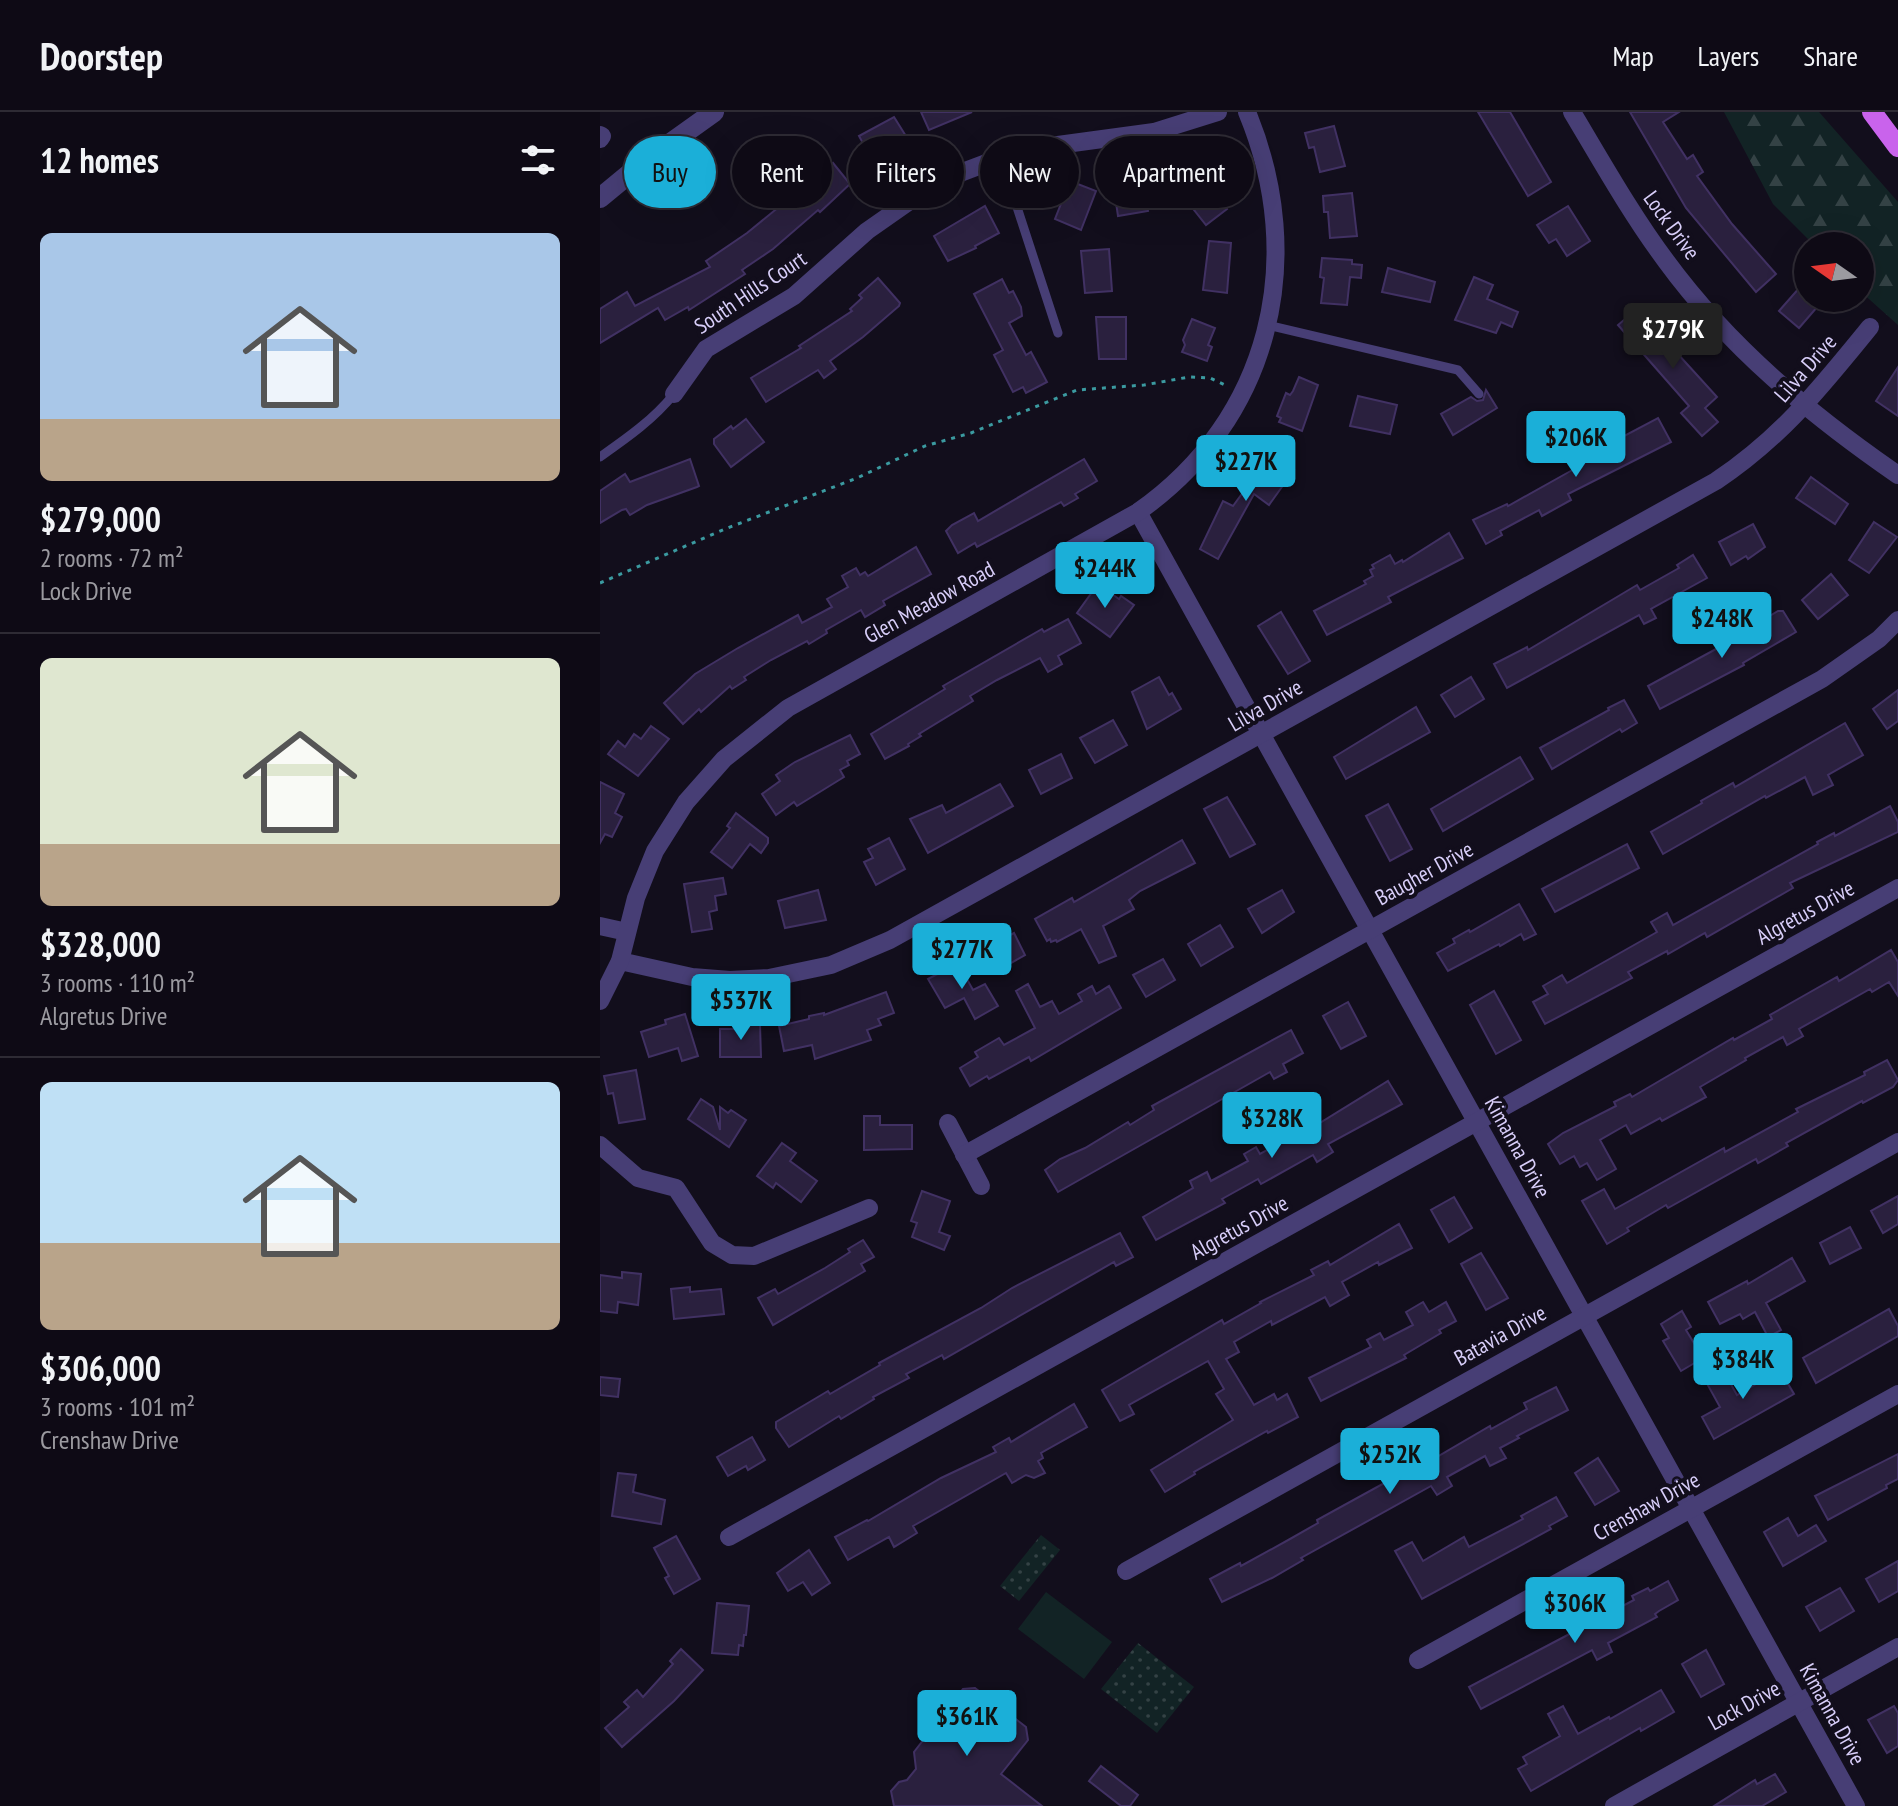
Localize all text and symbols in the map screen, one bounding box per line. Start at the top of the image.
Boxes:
text: Doorstep [40,31,163,80]
text: Map [1612,37,1654,74]
text: Layers [1698,37,1759,74]
text: Share [1803,37,1858,74]
chip: Buy [624,136,716,208]
chip: Rent [732,136,832,208]
chip: Filters [848,136,964,208]
chip: New [980,136,1079,208]
chip: Apartment [1095,136,1254,208]
text: 12 homes [40,138,159,182]
icon: filters [516,138,560,182]
street label: Lock Drive [1638,185,1706,265]
north arrow [1794,232,1874,312]
map controls [1794,232,1874,312]
street label: South Hills Court [689,244,811,340]
icon: home [228,285,372,429]
pin: $279K [1617,303,1729,371]
text: $279K [1641,312,1705,345]
street label: Lilva Drive [1768,328,1842,408]
pin: $206K [1520,411,1632,479]
text: $206K [1544,420,1608,453]
pin: $227K [1190,435,1302,503]
text: $227K [1214,444,1278,477]
text: $279,000 [40,497,161,541]
text: 2 rooms · 72 m² [40,541,184,574]
pin: $244K [1049,542,1161,610]
text: $244K [1073,551,1137,584]
street label: Glen Meadow Road [859,555,999,649]
text: Lock Drive [40,574,132,607]
pin: $248K [1666,592,1778,660]
text: $248K [1690,601,1754,634]
street label: Lilva Drive [1223,673,1307,737]
icon: home [228,710,372,854]
street label: Baugher Drive [1370,835,1478,911]
street label: Algretus Drive [1751,874,1859,950]
text: $328,000 [40,922,161,966]
pin: $277K [906,923,1018,991]
text: $277K [930,932,994,965]
text: 3 rooms · 110 m² [40,966,195,999]
pin: $537K [685,974,797,1042]
text: $537K [709,983,773,1016]
text: Algretus Drive [40,999,167,1032]
street label: Kimanna Drive [1479,1091,1557,1203]
pin: $328K [1216,1092,1328,1160]
text: $328K [1240,1101,1304,1134]
icon: home [228,1134,372,1278]
street label: Algretus Drive [1185,1189,1293,1265]
street label: Batavia Drive [1449,1298,1551,1372]
pin: $384K [1687,1333,1799,1401]
text: $384K [1711,1342,1775,1375]
text: $306,000 [40,1346,161,1390]
text: 3 rooms · 101 m² [40,1390,195,1423]
text: Crenshaw Drive [40,1423,179,1456]
pin: $252K [1334,1428,1446,1496]
text: $252K [1358,1437,1422,1470]
street label: Crenshaw Drive [1588,1465,1704,1547]
pin: $306K [1519,1577,1631,1645]
text: $306K [1543,1586,1607,1619]
street label: Kimanna Drive [1794,1658,1872,1770]
street label: Lock Drive [1703,1674,1785,1736]
pin: $361K [911,1690,1023,1758]
text: $361K [935,1699,999,1732]

